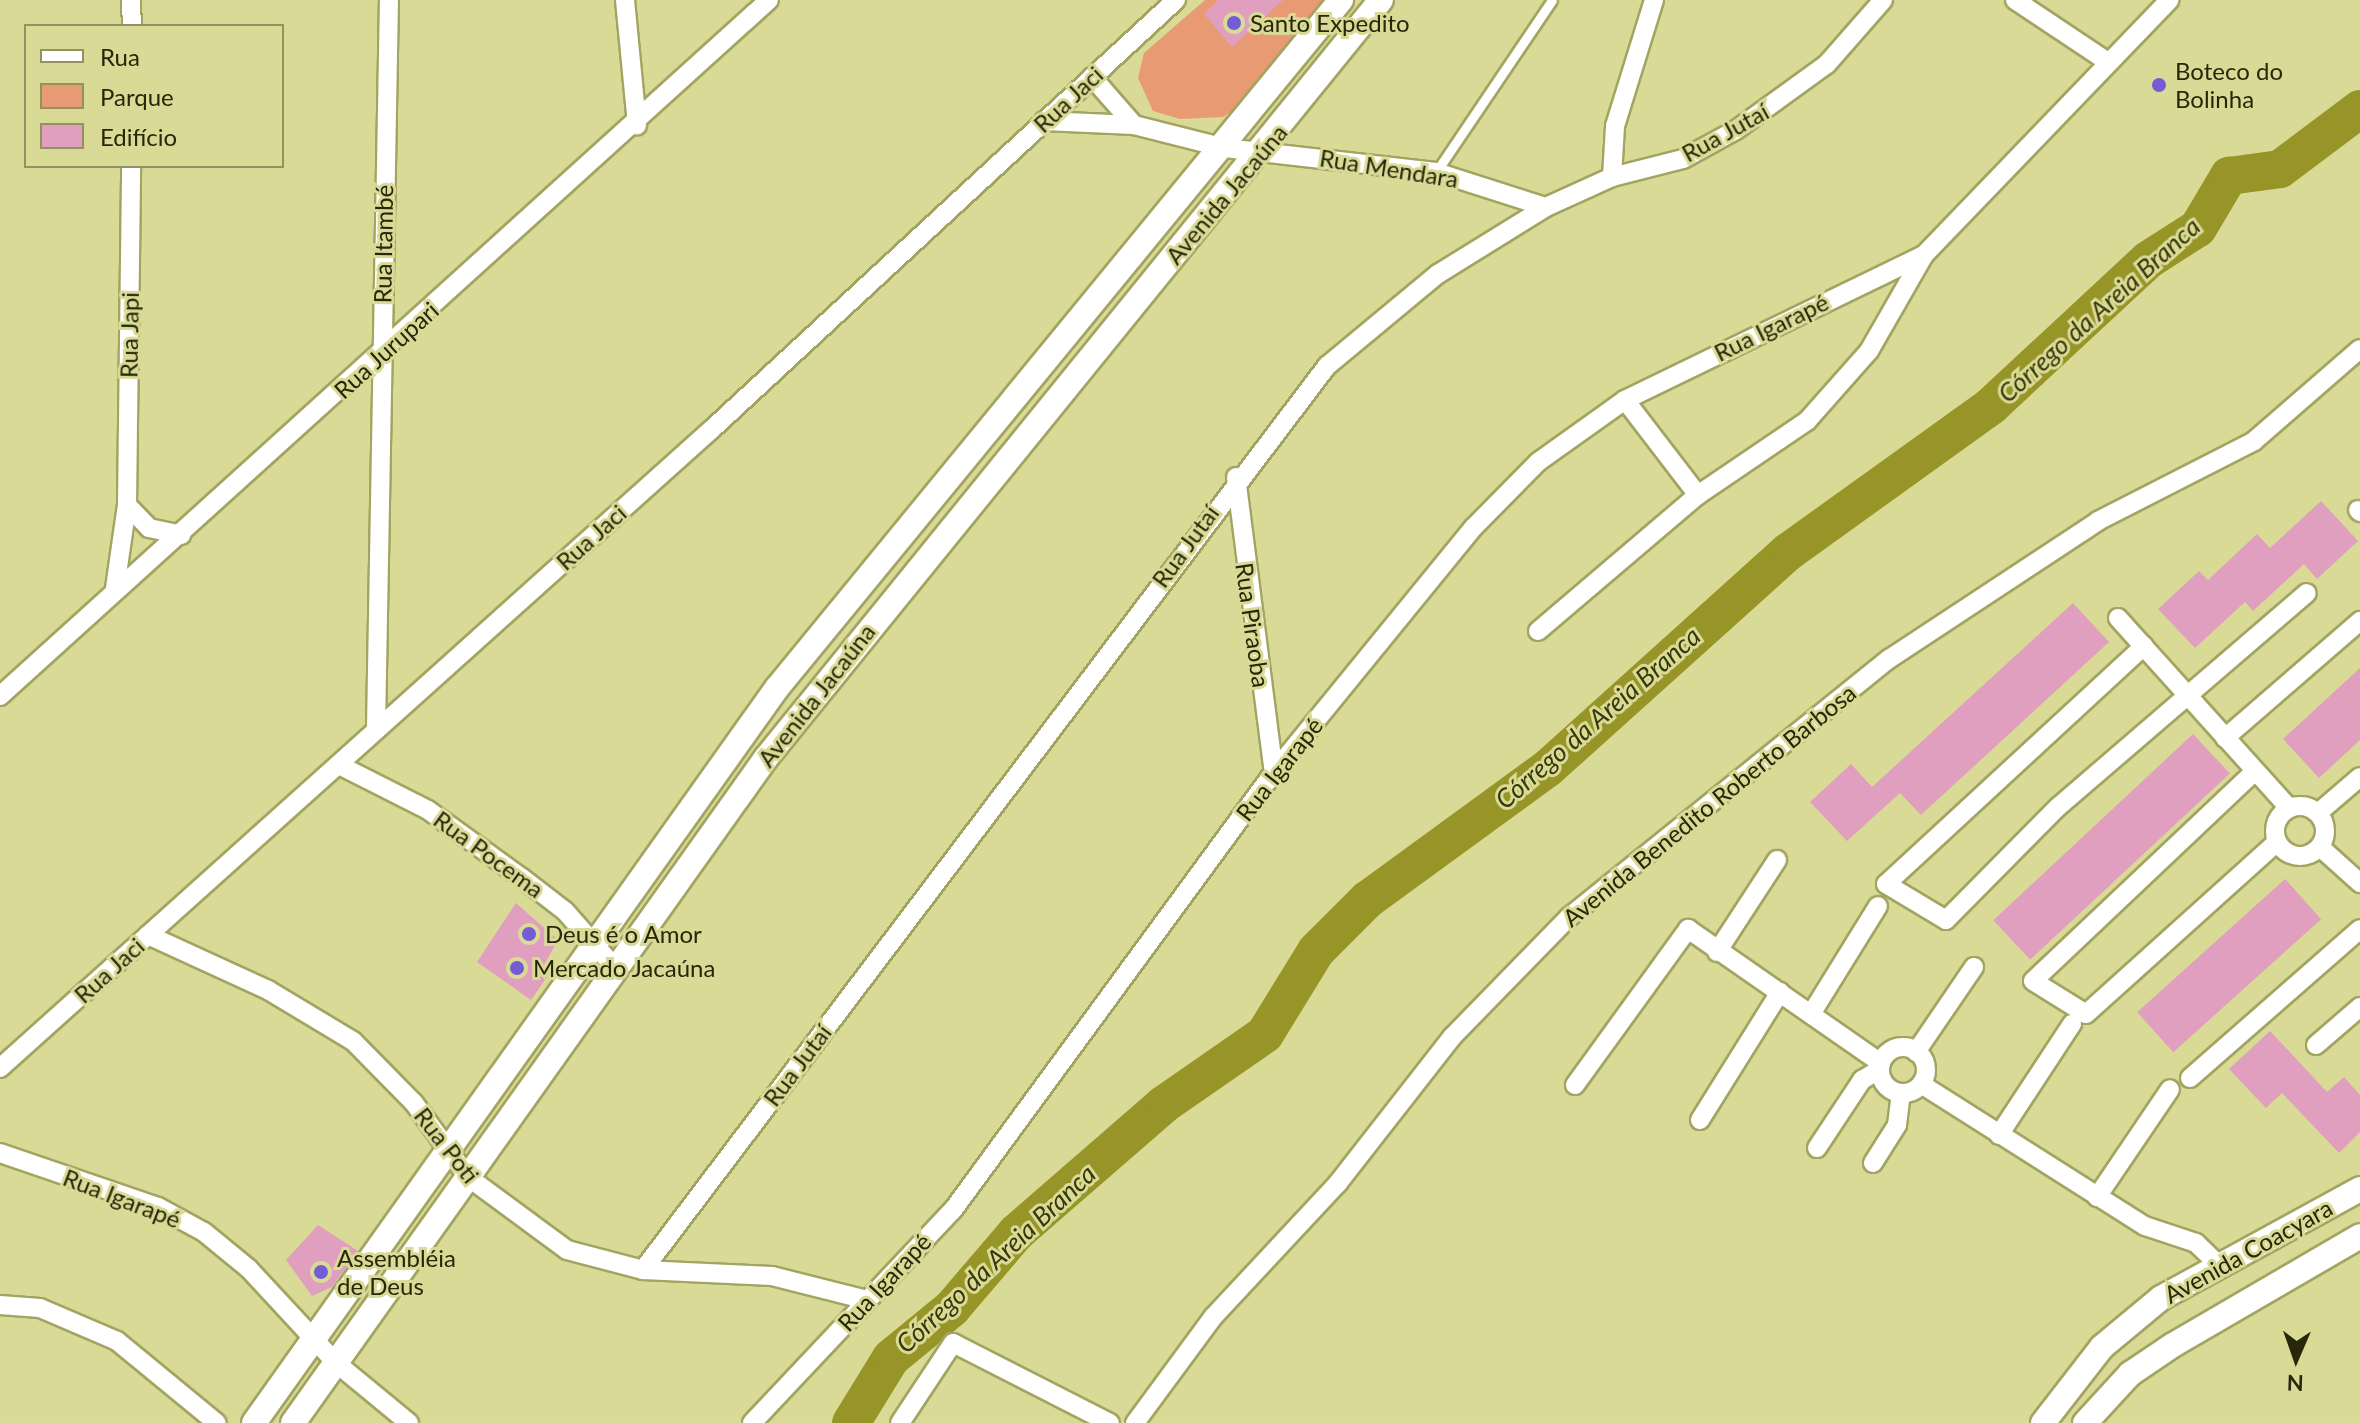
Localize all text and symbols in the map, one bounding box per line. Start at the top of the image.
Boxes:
place label: Santo Expedito [1250,9,1410,37]
marker: Santo Expedito [1225,14,1243,32]
legend [24,24,284,168]
text: Rua [100,42,140,71]
place label: Boteco do Bolinha [2175,57,2283,113]
street label: Rua Jaci [1027,60,1109,138]
marker: Boteco do Bolinha [2150,76,2168,94]
text: Parque [100,82,174,111]
street label: Rua Jutaí [1676,96,1774,168]
street label: Avenida Jacaúna [1159,118,1293,270]
text: Edifício [100,122,177,151]
street label: Rua Mendara [1318,143,1460,193]
street label: Rua Itambé [368,184,398,304]
water label: Córrego da Areia Branca [1991,211,2207,409]
street label: Rua Igarapé [1709,287,1833,367]
street label: Rua Japi [114,291,144,379]
street label: Rua Jurupari [328,295,444,405]
street label: Rua Jaci [550,498,632,576]
street label: Rua Jutaí [1145,499,1225,593]
street label: Rua Piraoba [1230,561,1276,689]
street label: Avenida Jacaúna [751,617,881,773]
water label: Córrego da Areia Branca [1489,620,1707,816]
street label: Avenida Benedito Roberto Barbosa [1557,678,1861,932]
street label: Rua Igarapé [1230,712,1328,826]
street label: Rua Pocema [428,804,550,904]
place label: Deus é o Amor [545,920,703,948]
marker: Deus é o Amor [520,925,538,943]
street label: Rua Jaci [68,931,150,1009]
place label: Mercado Jacaúna [533,954,716,982]
marker: Mercado Jacaúna [508,959,526,977]
street label: Rua Jutaí [757,1018,837,1112]
street label: Rua Poti [409,1101,485,1189]
water label: Córrego da Areia Branca [889,1158,1103,1360]
street label: Rua Igarapé [59,1162,185,1234]
street label: Avenida Coacyara [2159,1193,2337,1309]
street label: Rua Igarapé [831,1227,937,1337]
place label: Assembléia de Deus [337,1244,456,1300]
marker: Assembléia de Deus [312,1263,330,1281]
north arrow [2256,1319,2336,1399]
text: N [2286,1370,2304,1397]

